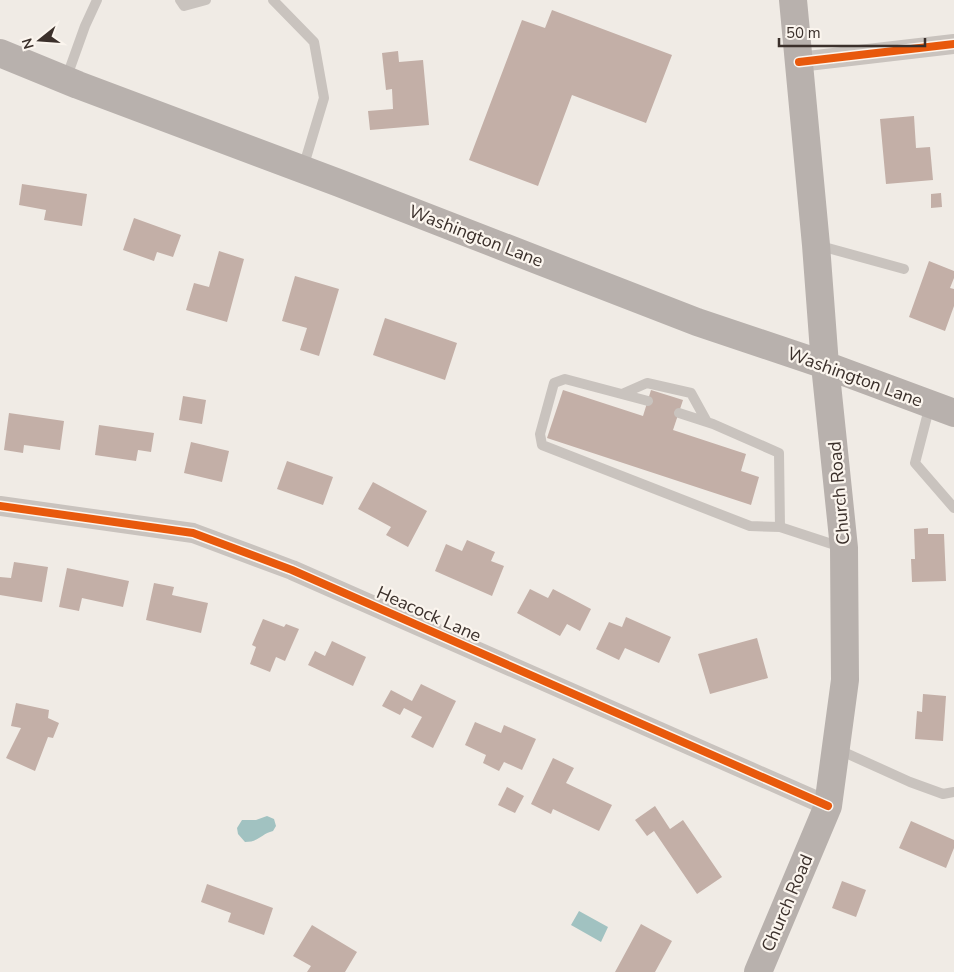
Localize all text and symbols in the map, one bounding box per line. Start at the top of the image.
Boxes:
north arrow [15,15,65,65]
scale bar [779,15,925,47]
text: 50 m [786,23,821,43]
text: N [17,36,39,51]
street label: Washington Lane [405,199,547,273]
street label: Washington Lane [784,341,926,413]
street label: Church Road [823,440,855,546]
street label: Heacock Lane [373,580,485,648]
street label: Church Road [756,851,818,955]

